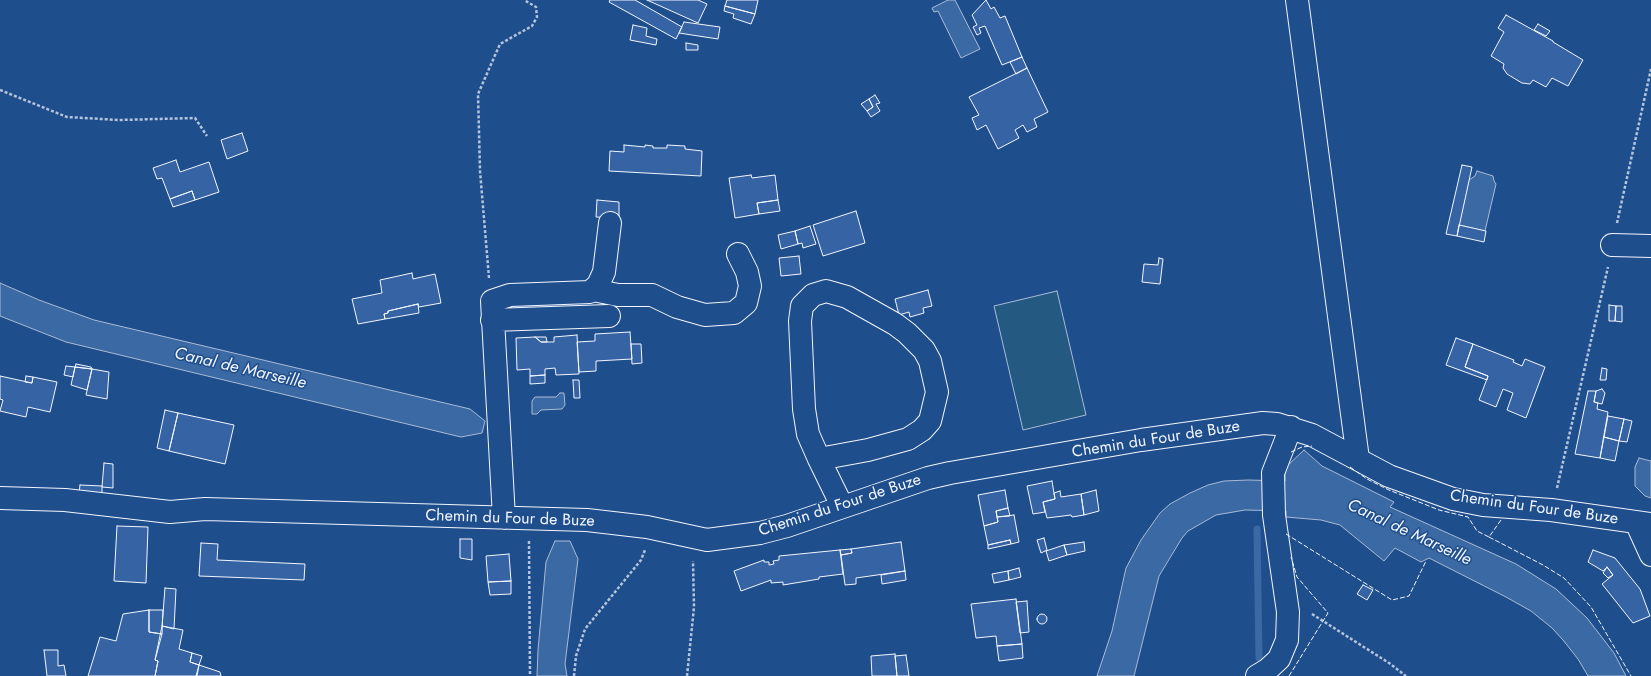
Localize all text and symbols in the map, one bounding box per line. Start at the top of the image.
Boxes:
water label: Canal de Marseille [172,344,308,394]
street label: Chemin du Four de Buze [1071,417,1241,463]
street label: Chemin du Four de Buze [756,471,924,541]
street label: Chemin du Four de Buze [1449,487,1619,529]
water label: Canal de Marseille [1344,495,1474,571]
street label: Chemin du Four de Buze [425,506,595,532]

